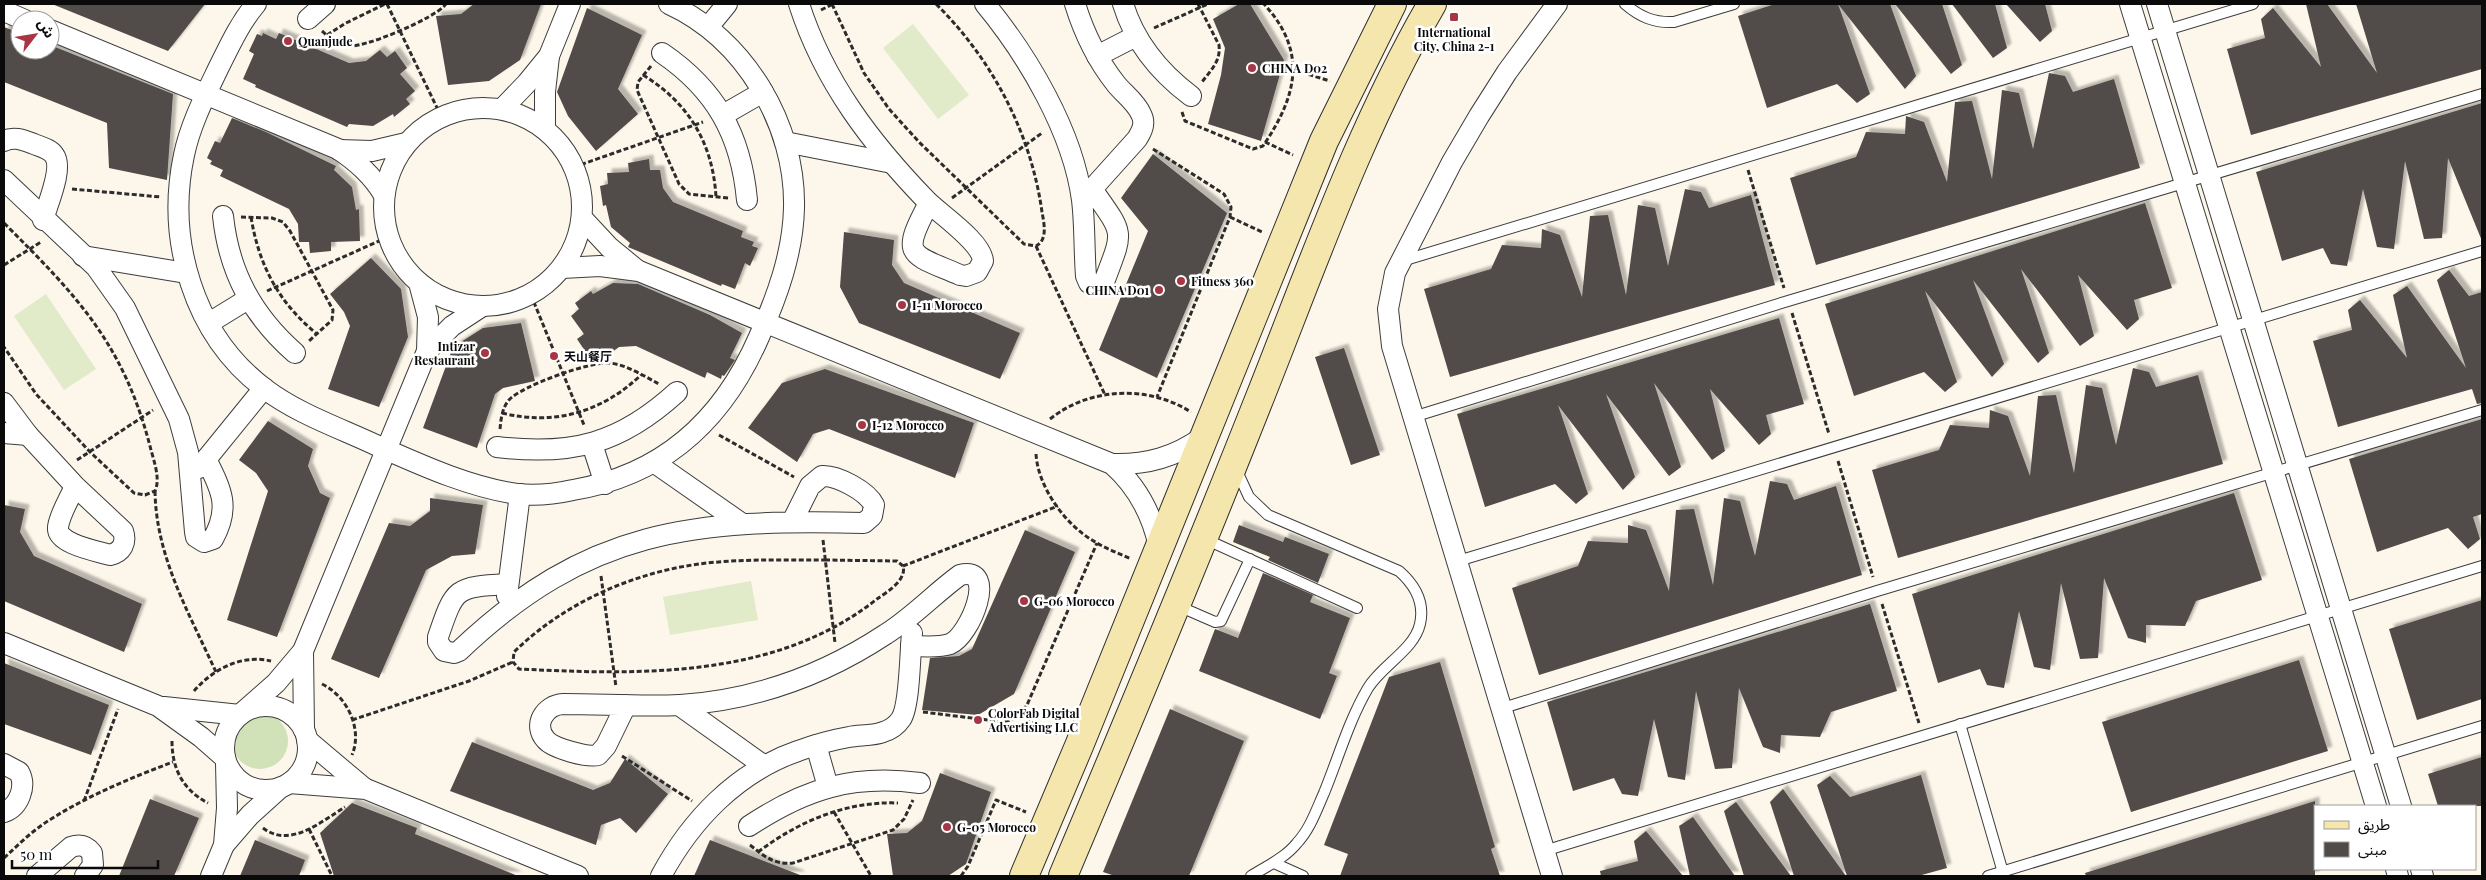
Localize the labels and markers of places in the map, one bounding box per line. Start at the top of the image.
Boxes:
marker: International City, China 2-1 [1448,11,1460,23]
place label: International City, China 2-1 [1414,24,1495,54]
place label: Quanjude [298,33,352,49]
marker: Quanjude [282,35,294,47]
place label: CHINA D02 [1262,60,1327,76]
marker: CHINA D02 [1246,62,1258,74]
place label: Fitness 360 [1191,273,1254,289]
marker: Fitness 360 [1175,275,1187,287]
place label: CHINA D01 [1085,282,1149,298]
marker: CHINA D01 [1153,284,1165,296]
place label: I-11 Morocco [912,297,983,313]
marker: I-11 Morocco [896,299,908,311]
place label: Intizar Restaurant [414,338,476,368]
marker: Intizar Restaurant [479,347,491,359]
place label: 天山餐厅 [564,348,612,364]
marker: 天山餐厅 [548,350,560,362]
place label: I-12 Morocco [872,417,944,433]
marker: I-12 Morocco [856,419,868,431]
place label: G-06 Morocco [1034,593,1115,609]
marker: G-06 Morocco [1018,595,1030,607]
place label: ColorFab Digital Advertising LLC [987,705,1080,735]
marker: ColorFab Digital Advertising LLC [972,714,984,726]
place label: G-05 Morocco [957,819,1036,835]
marker: G-05 Morocco [941,821,953,833]

